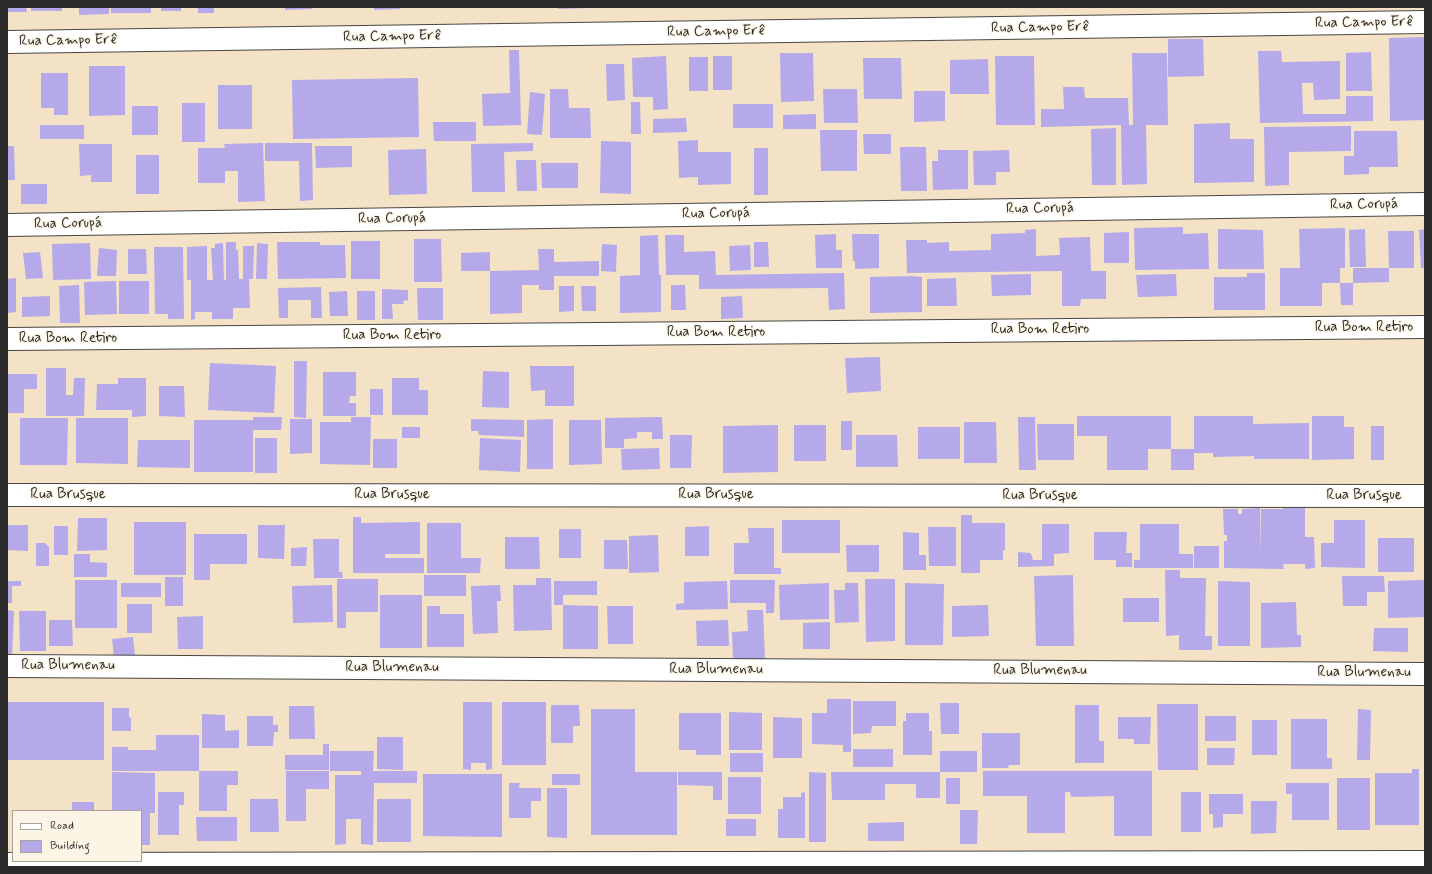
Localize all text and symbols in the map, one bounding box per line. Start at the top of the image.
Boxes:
street label: Rua Campo Erê [1315,13,1413,33]
street label: Rua Campo Erê [991,18,1089,38]
street label: Rua Campo Erê [667,22,765,42]
street label: Rua Campo Erê [343,27,441,47]
street label: Rua Campo Erê [19,31,117,51]
street label: Rua Corupá [1330,195,1398,215]
street label: Rua Corupá [1006,199,1074,219]
street label: Rua Corupá [682,204,750,224]
street label: Rua Corupá [358,209,426,229]
street label: Rua Corupá [34,214,102,234]
street label: Rua Bom Retiro [1315,319,1413,337]
street label: Rua Bom Retiro [991,321,1089,339]
street label: Rua Bom Retiro [667,324,765,342]
street label: Rua Bom Retiro [343,327,441,345]
street label: Rua Bom Retiro [19,330,117,348]
street label: Rua Brusque [30,486,106,504]
street label: Rua Brusque [354,486,430,504]
street label: Rua Brusque [678,486,754,504]
street label: Rua Brusque [1002,487,1078,505]
street label: Rua Brusque [1326,487,1402,505]
street label: Rua Blumenau [21,657,115,675]
street label: Rua Blumenau [345,659,439,677]
street label: Rua Blumenau [669,661,763,679]
street label: Rua Blumenau [993,662,1087,680]
street label: Rua Blumenau [1317,664,1411,682]
legend [12,810,142,862]
text: Road [50,818,74,834]
text: Building [50,838,90,854]

